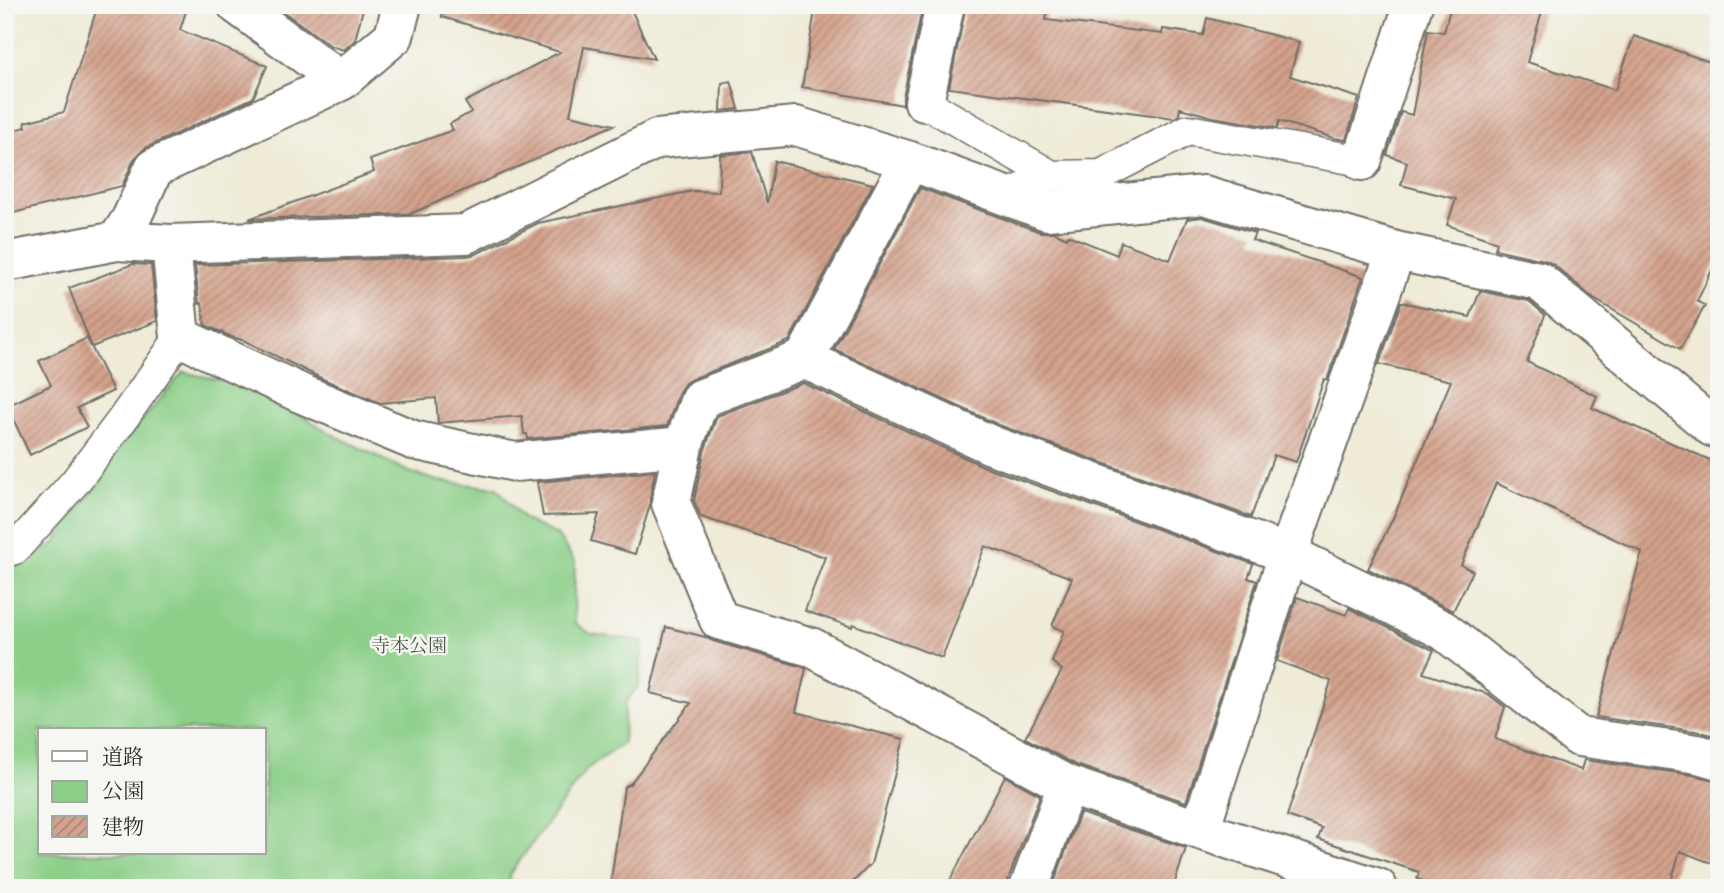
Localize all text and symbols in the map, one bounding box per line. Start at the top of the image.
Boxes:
park label: 寺本公園 [371,635,447,657]
legend [38,728,266,854]
text: 道路 [102,745,144,769]
text: 公園 [102,779,144,803]
text: 建物 [102,815,144,839]

